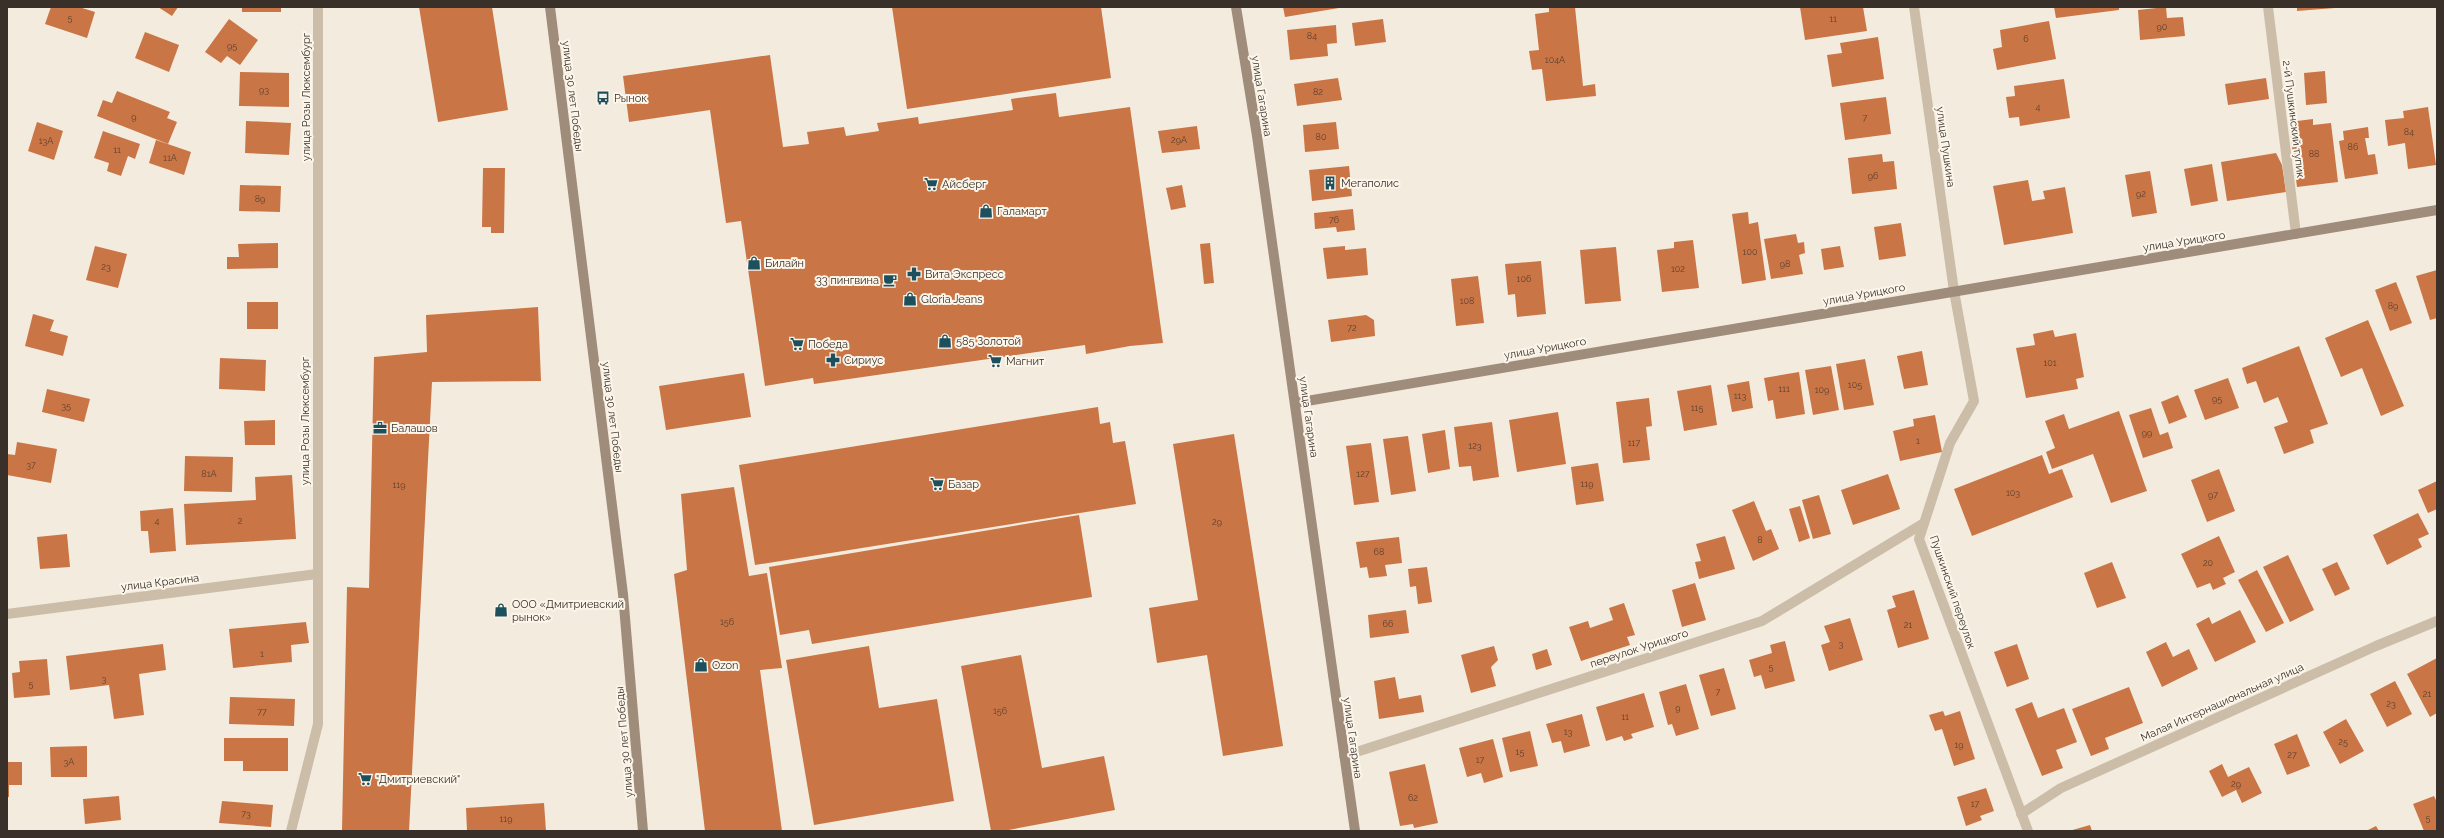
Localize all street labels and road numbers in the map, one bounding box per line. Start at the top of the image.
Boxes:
street label: улица Розы Люксембург [300,32,313,161]
street label: улица 30 лет Победы [559,40,586,152]
street label: улица Гагарина [1249,55,1274,137]
street label: 2-й Пушкинский тупик [2280,60,2307,179]
street label: улица Пушкина [1933,106,1958,188]
street label: улица Урицкого [2142,228,2227,254]
street label: улица Урицкого [1822,281,1907,308]
street label: улица Урицкого [1503,335,1588,362]
street label: улица Розы Люксембург [299,356,312,485]
street label: улица 30 лет Победы [599,361,626,473]
street label: улица Гагарина [1296,376,1321,458]
street label: Пушкинский переулок [1927,534,1978,651]
street label: улица Красина [120,571,200,594]
street label: переулок Урицкого [1588,626,1690,670]
street label: Малая Интернациональная улица [2139,660,2306,744]
street label: улица 30 лет Победы [613,686,636,798]
street label: улица Гагарина [1340,697,1365,779]

